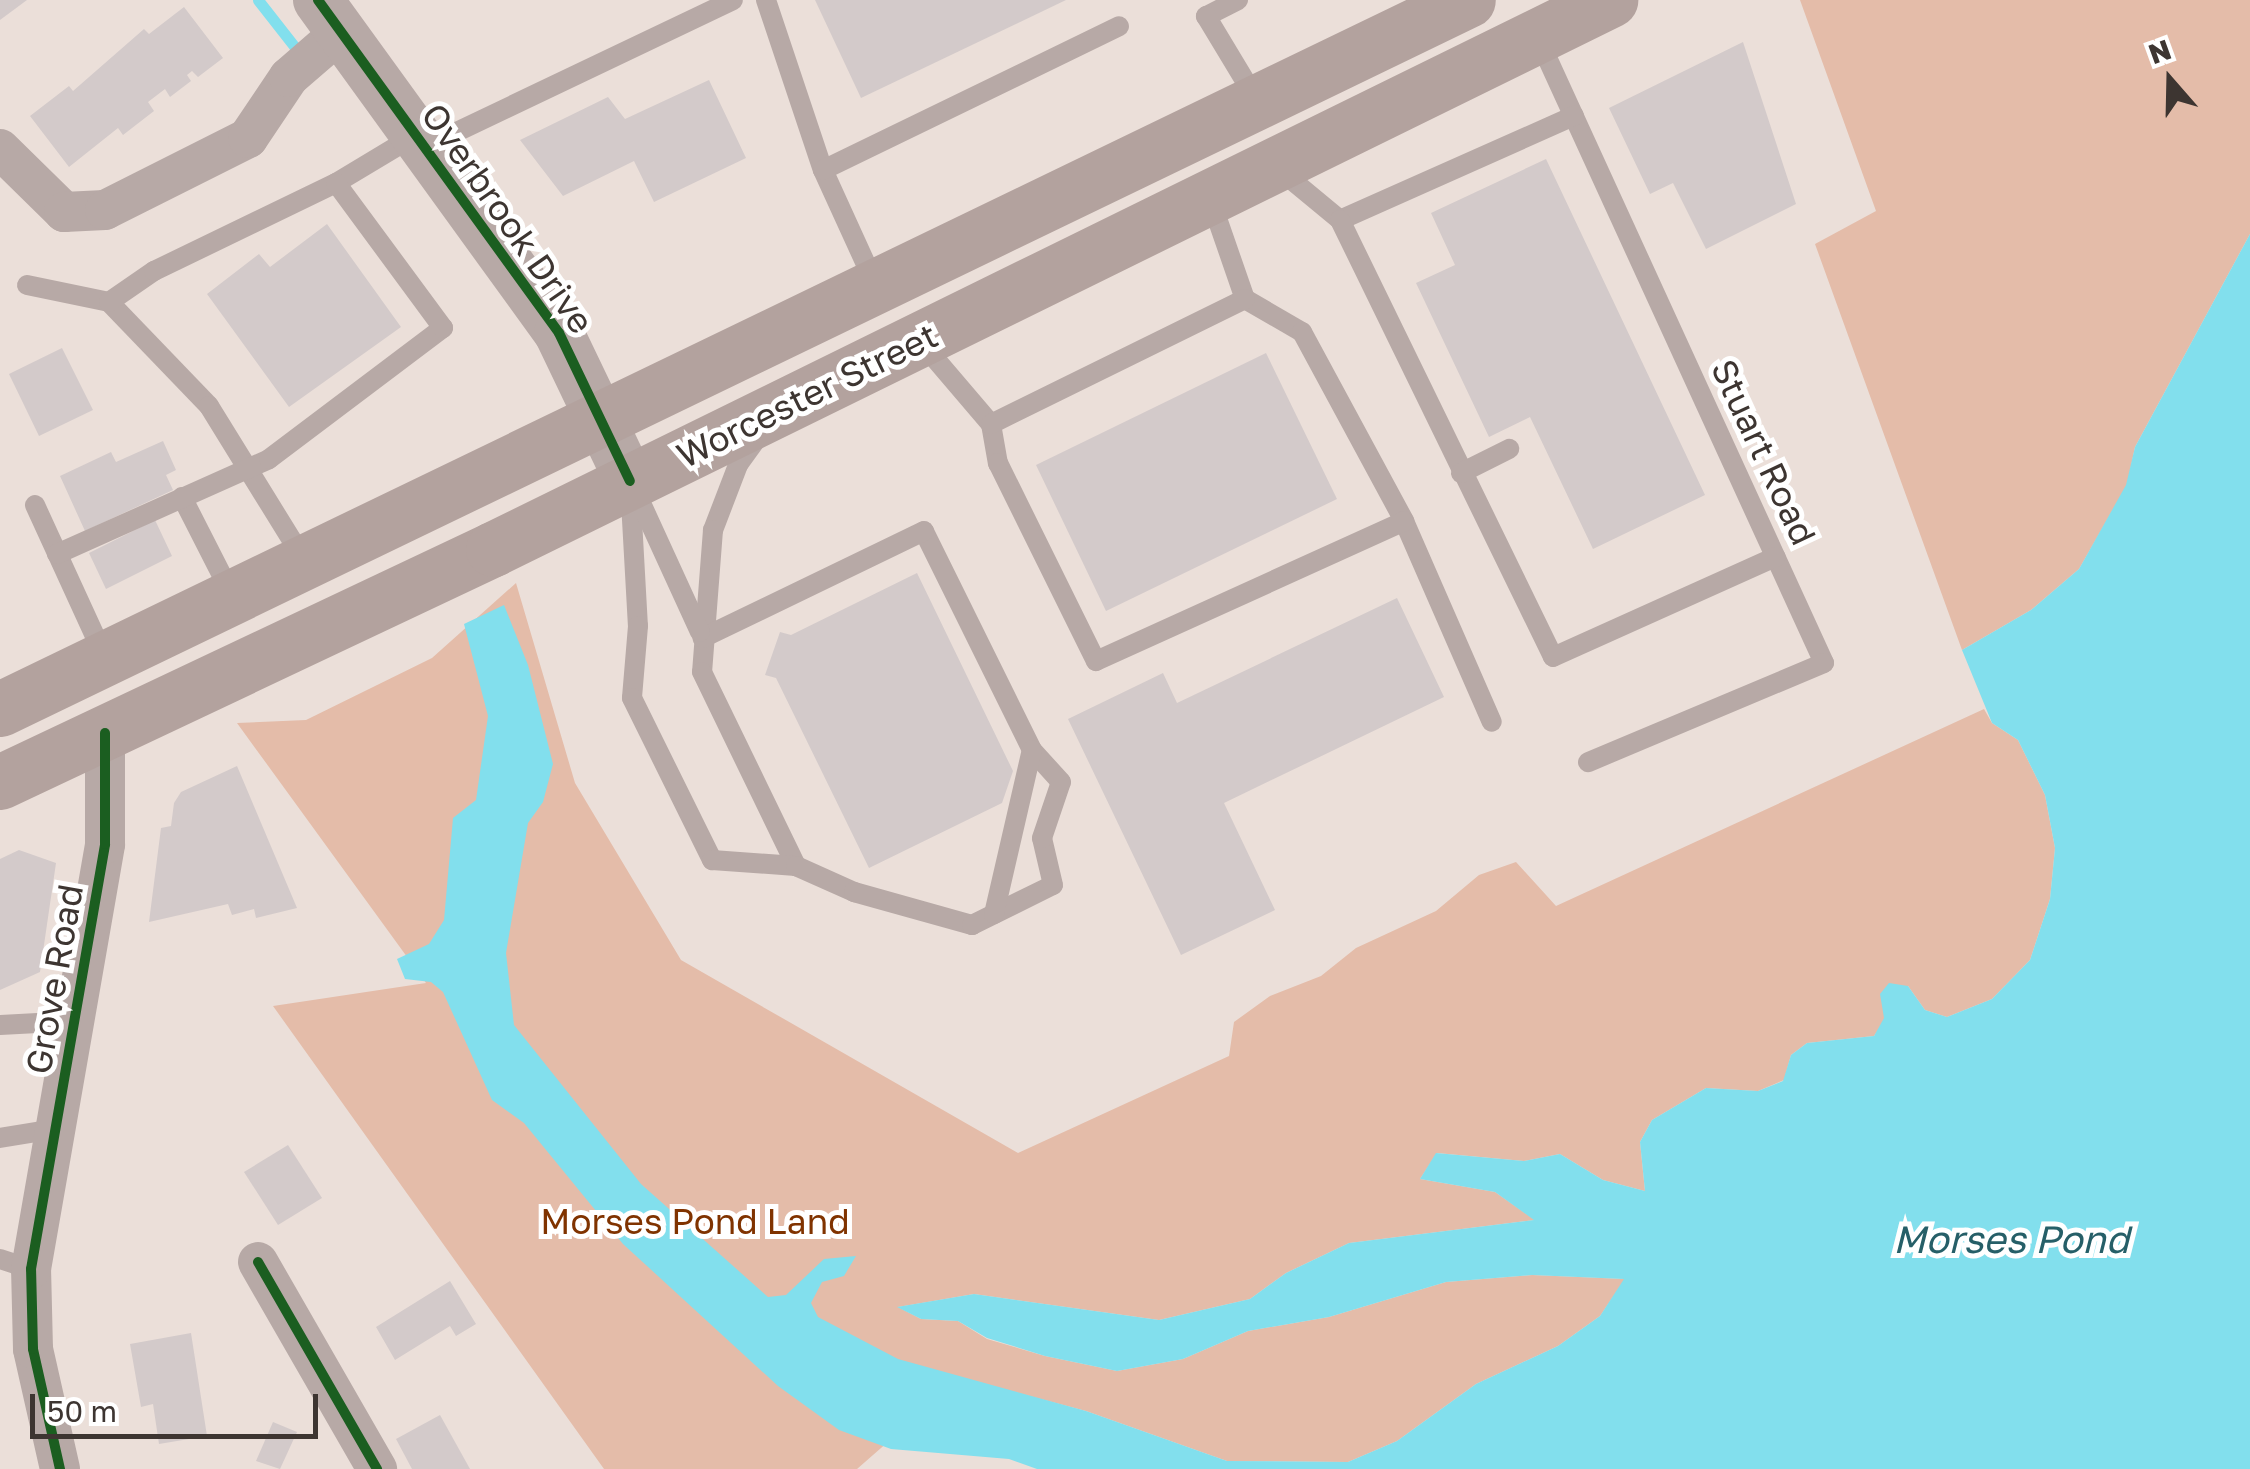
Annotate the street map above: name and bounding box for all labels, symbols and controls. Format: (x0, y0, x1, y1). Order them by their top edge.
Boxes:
north arrow (2120, 30, 2220, 130)
text: N (2144, 32, 2175, 70)
street label: Overbrook Drive (413, 95, 603, 341)
street label: Worcester Street (670, 314, 944, 476)
street label: Stuart Road (1703, 353, 1825, 551)
street label: Grove Road (17, 881, 91, 1077)
park label: Morses Pond Land (540, 1200, 850, 1242)
water label: Morses Pond (1893, 1216, 2129, 1262)
scale bar (35, 1374, 322, 1436)
text: 50 m (47, 1393, 117, 1429)

